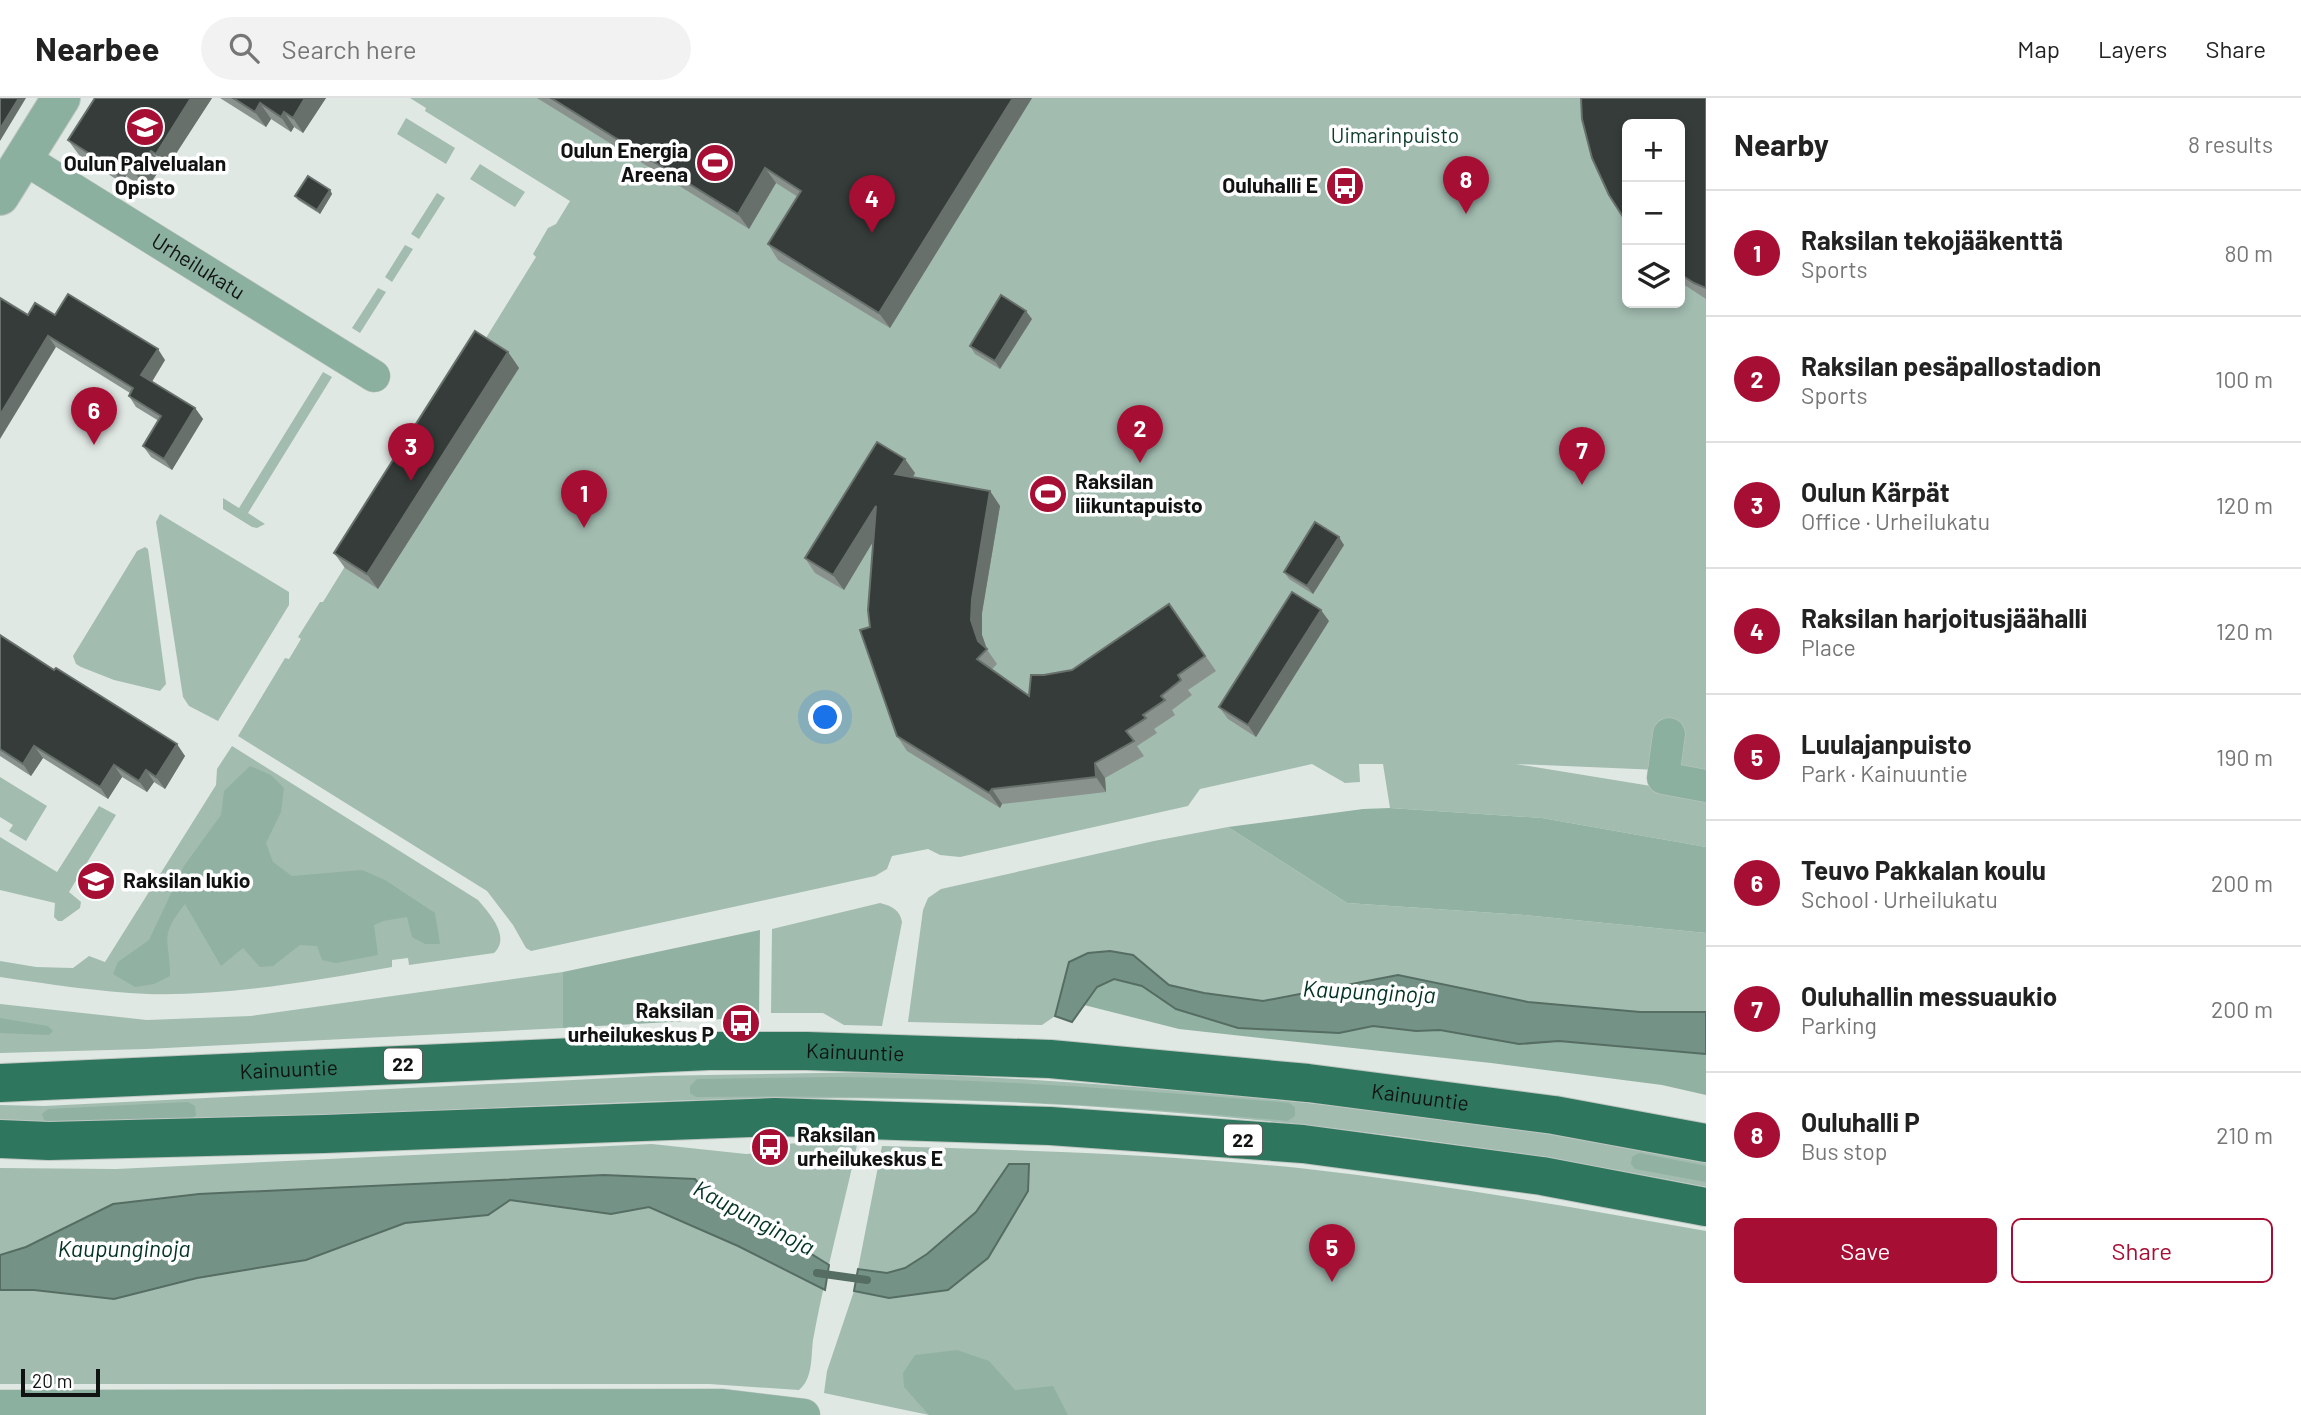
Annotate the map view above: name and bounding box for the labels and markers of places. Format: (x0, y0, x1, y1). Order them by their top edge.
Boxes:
school or university icon: Oulun Palvelualan Opisto (124, 106, 166, 148)
place label: Oulun Energia Areena (560, 137, 688, 186)
sports icon: Oulun Energia Areena (694, 142, 736, 184)
place label: Oulun Palvelualan Opisto (64, 150, 226, 199)
pin: 8 (1443, 156, 1489, 214)
bus stop icon: Ouluhalli E (1324, 165, 1366, 207)
place label: Ouluhalli E (1222, 172, 1318, 197)
pin: 4 (849, 175, 895, 233)
pin: 6 (71, 387, 117, 445)
pin: 2 (1117, 405, 1163, 463)
pin: 3 (388, 423, 434, 481)
pin: 7 (1559, 427, 1605, 485)
place label: Raksilan liikuntapuisto (1075, 468, 1203, 517)
pin: 1 (561, 470, 607, 528)
sports icon: Raksilan liikuntapuisto (1027, 473, 1069, 515)
school or university icon: Raksilan lukio (75, 860, 117, 902)
place label: Raksilan lukio (123, 867, 251, 892)
place label: Raksilan urheilukeskus P (568, 997, 714, 1046)
bus stop icon: Raksilan urheilukeskus P (720, 1002, 762, 1044)
place label: Raksilan urheilukeskus E (797, 1121, 943, 1170)
bus stop icon: Raksilan urheilukeskus E (749, 1126, 791, 1168)
pin: 5 (1309, 1224, 1355, 1282)

